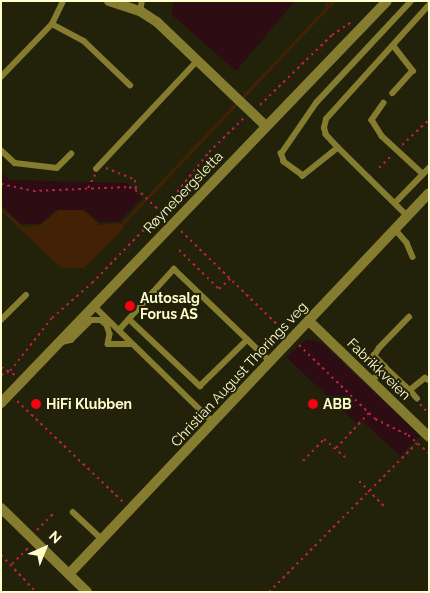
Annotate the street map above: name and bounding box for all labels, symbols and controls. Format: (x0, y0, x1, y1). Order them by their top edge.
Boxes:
street label: Røynebergsletta (140, 148, 226, 236)
place label: Autosalg Forus AS (140, 290, 200, 322)
street label: Christian August Thorings veg (167, 298, 311, 450)
marker: Autosalg Forus AS (124, 300, 136, 312)
street label: Fabrikkveien (344, 335, 414, 403)
place label: HiFi Klubben (46, 396, 132, 412)
place label: ABB (323, 396, 351, 412)
marker: HiFi Klubben (30, 398, 42, 410)
marker: ABB (307, 398, 319, 410)
north arrow (20, 523, 70, 573)
text: N (46, 528, 65, 547)

